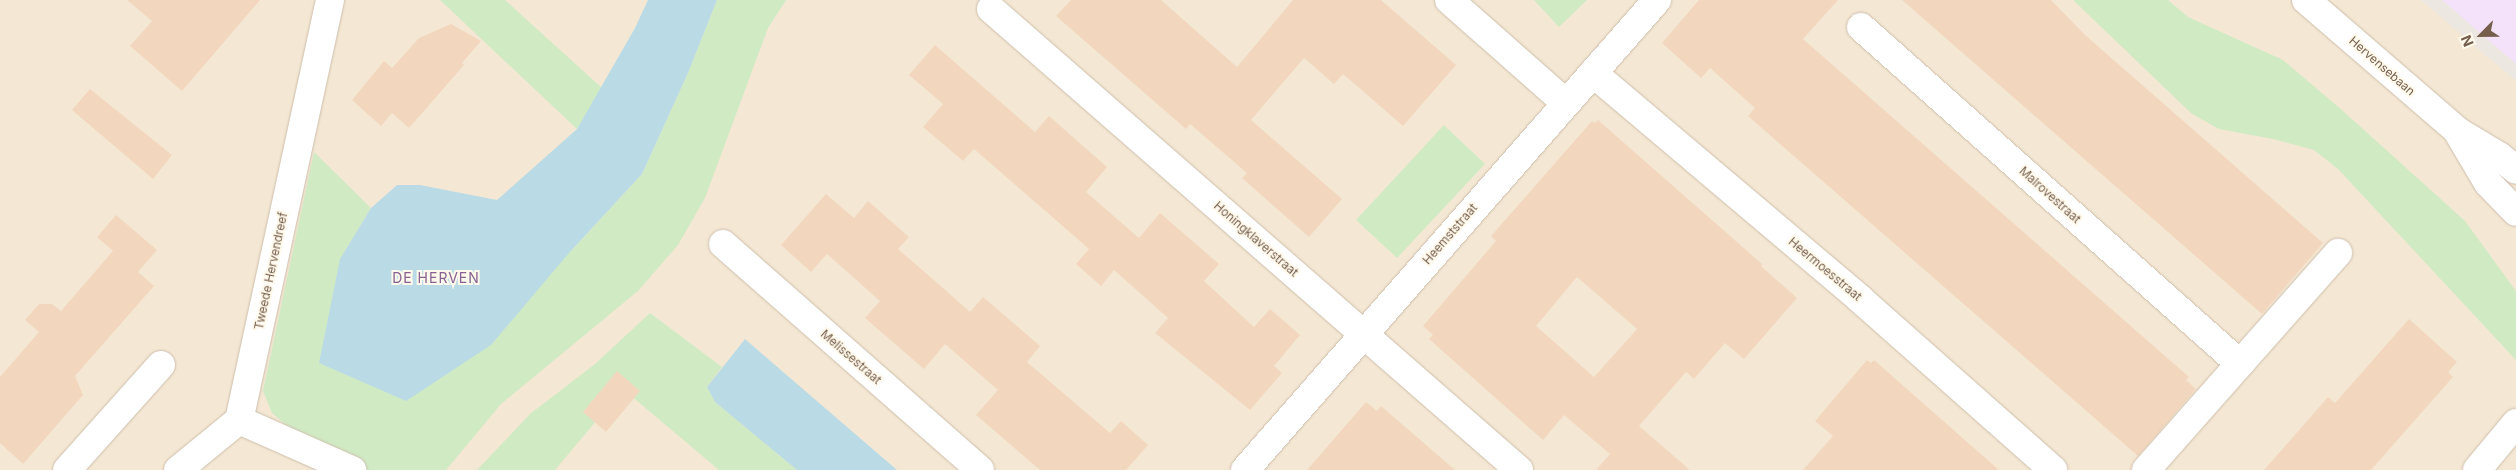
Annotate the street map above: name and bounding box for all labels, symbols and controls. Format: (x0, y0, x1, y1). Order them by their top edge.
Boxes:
north arrow (2456, 10, 2506, 60)
street label: Hervensebaan (2346, 33, 2418, 99)
text: N (2457, 33, 2477, 49)
street label: Malrovestraat (2016, 164, 2084, 226)
street label: Honingklaverstraat (1211, 199, 1301, 279)
street label: Heemststraat (1420, 201, 1480, 267)
street label: Tweede Hervendreef (252, 211, 290, 331)
street label: Heermoesstraat (1786, 234, 1864, 304)
district label: DE HERVEN (391, 270, 481, 286)
street label: Melissestraat (818, 327, 884, 387)

